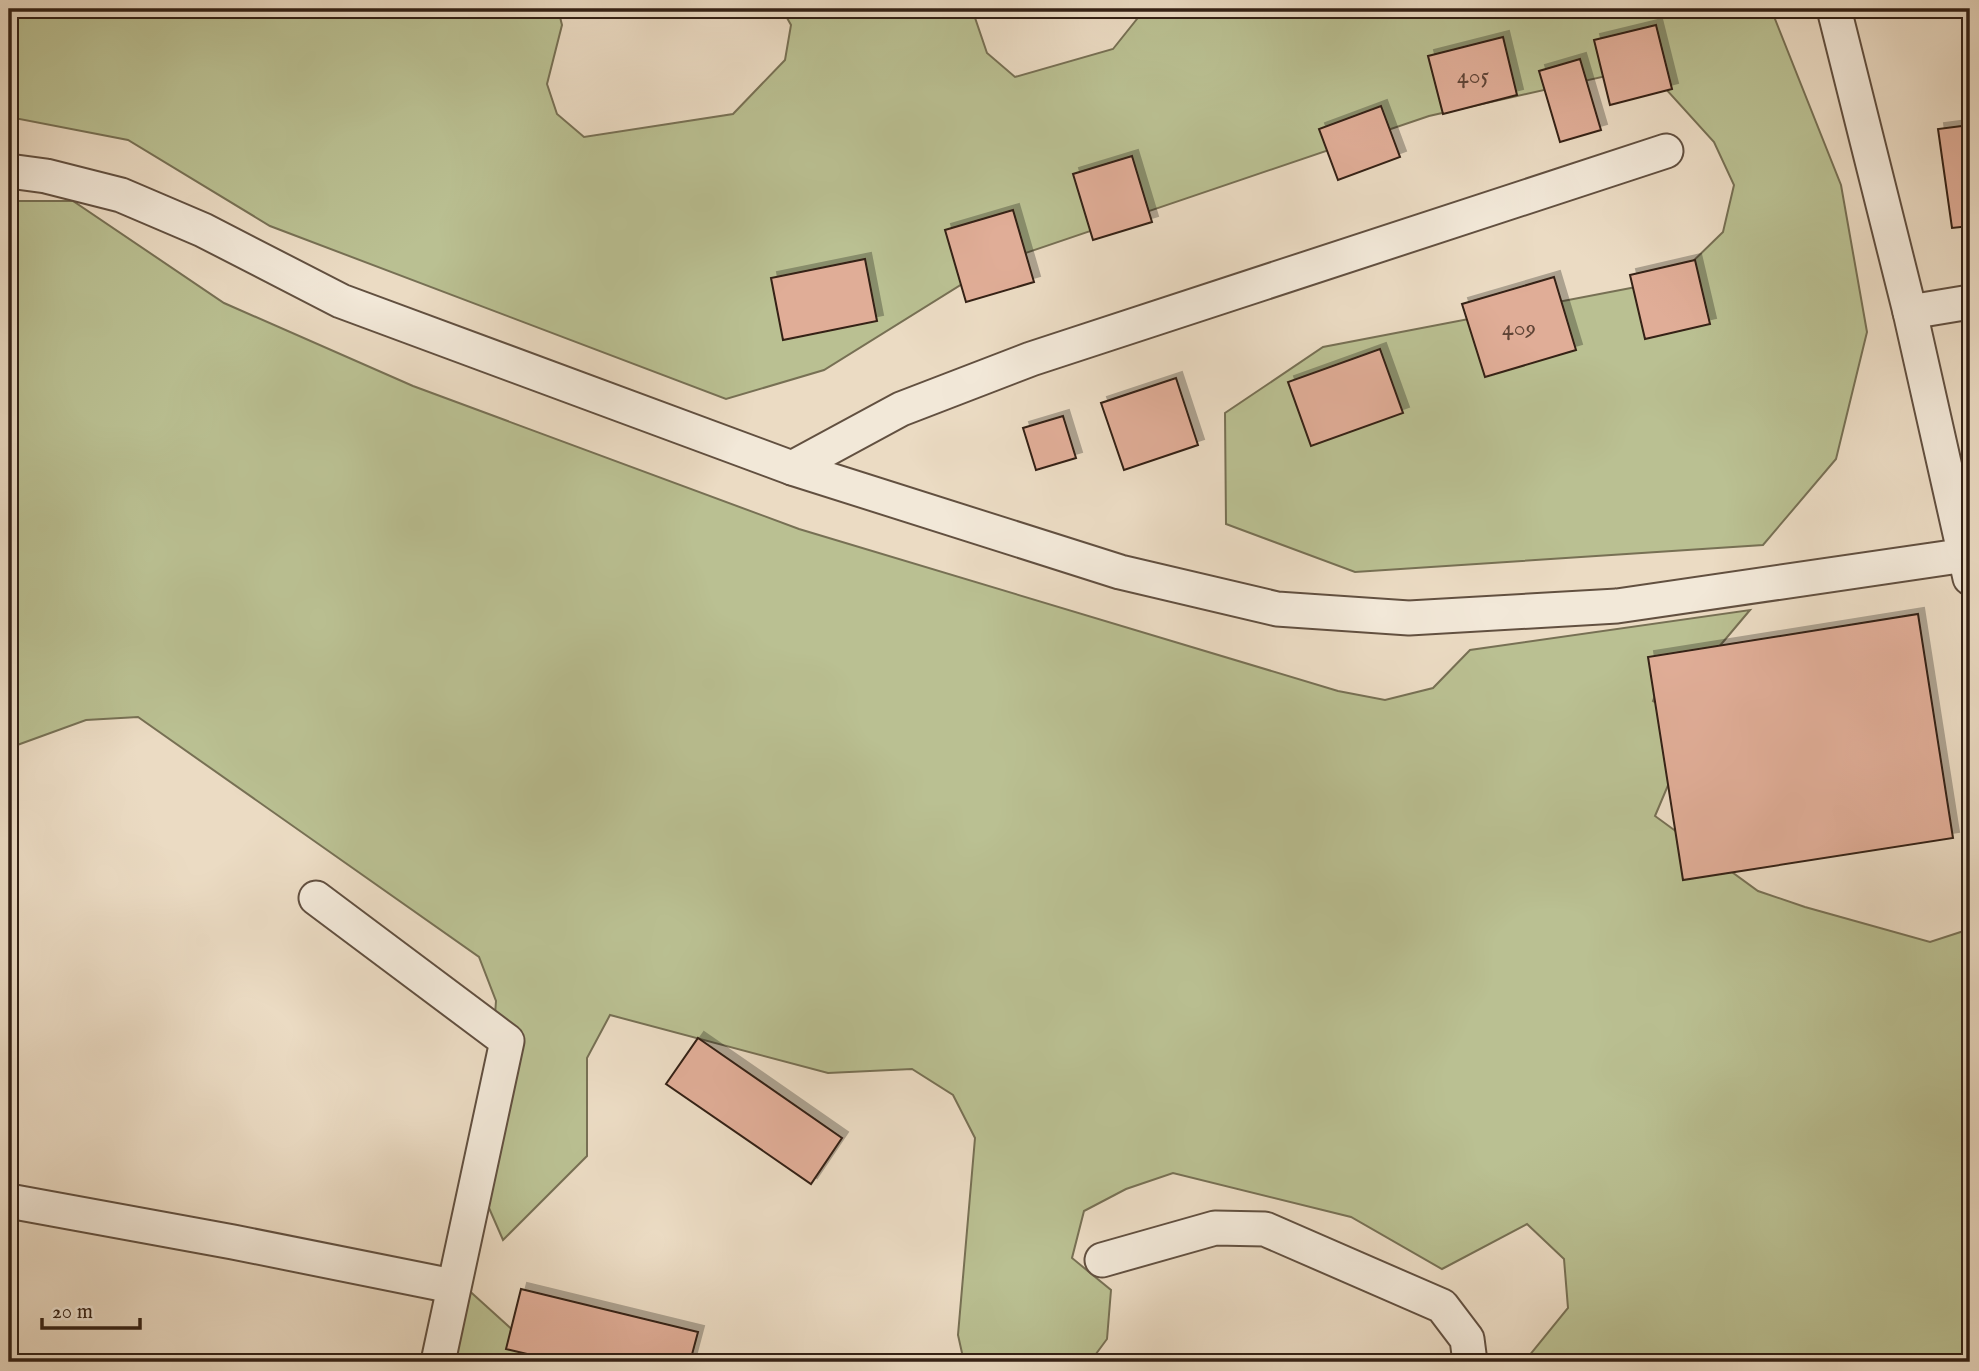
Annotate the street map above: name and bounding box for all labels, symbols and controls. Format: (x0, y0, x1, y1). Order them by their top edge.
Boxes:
house number: 405 (1457, 61, 1489, 92)
house number: 409 (1502, 313, 1536, 344)
scale bar (42, 1287, 140, 1331)
text: 20 m (52, 1299, 93, 1326)

